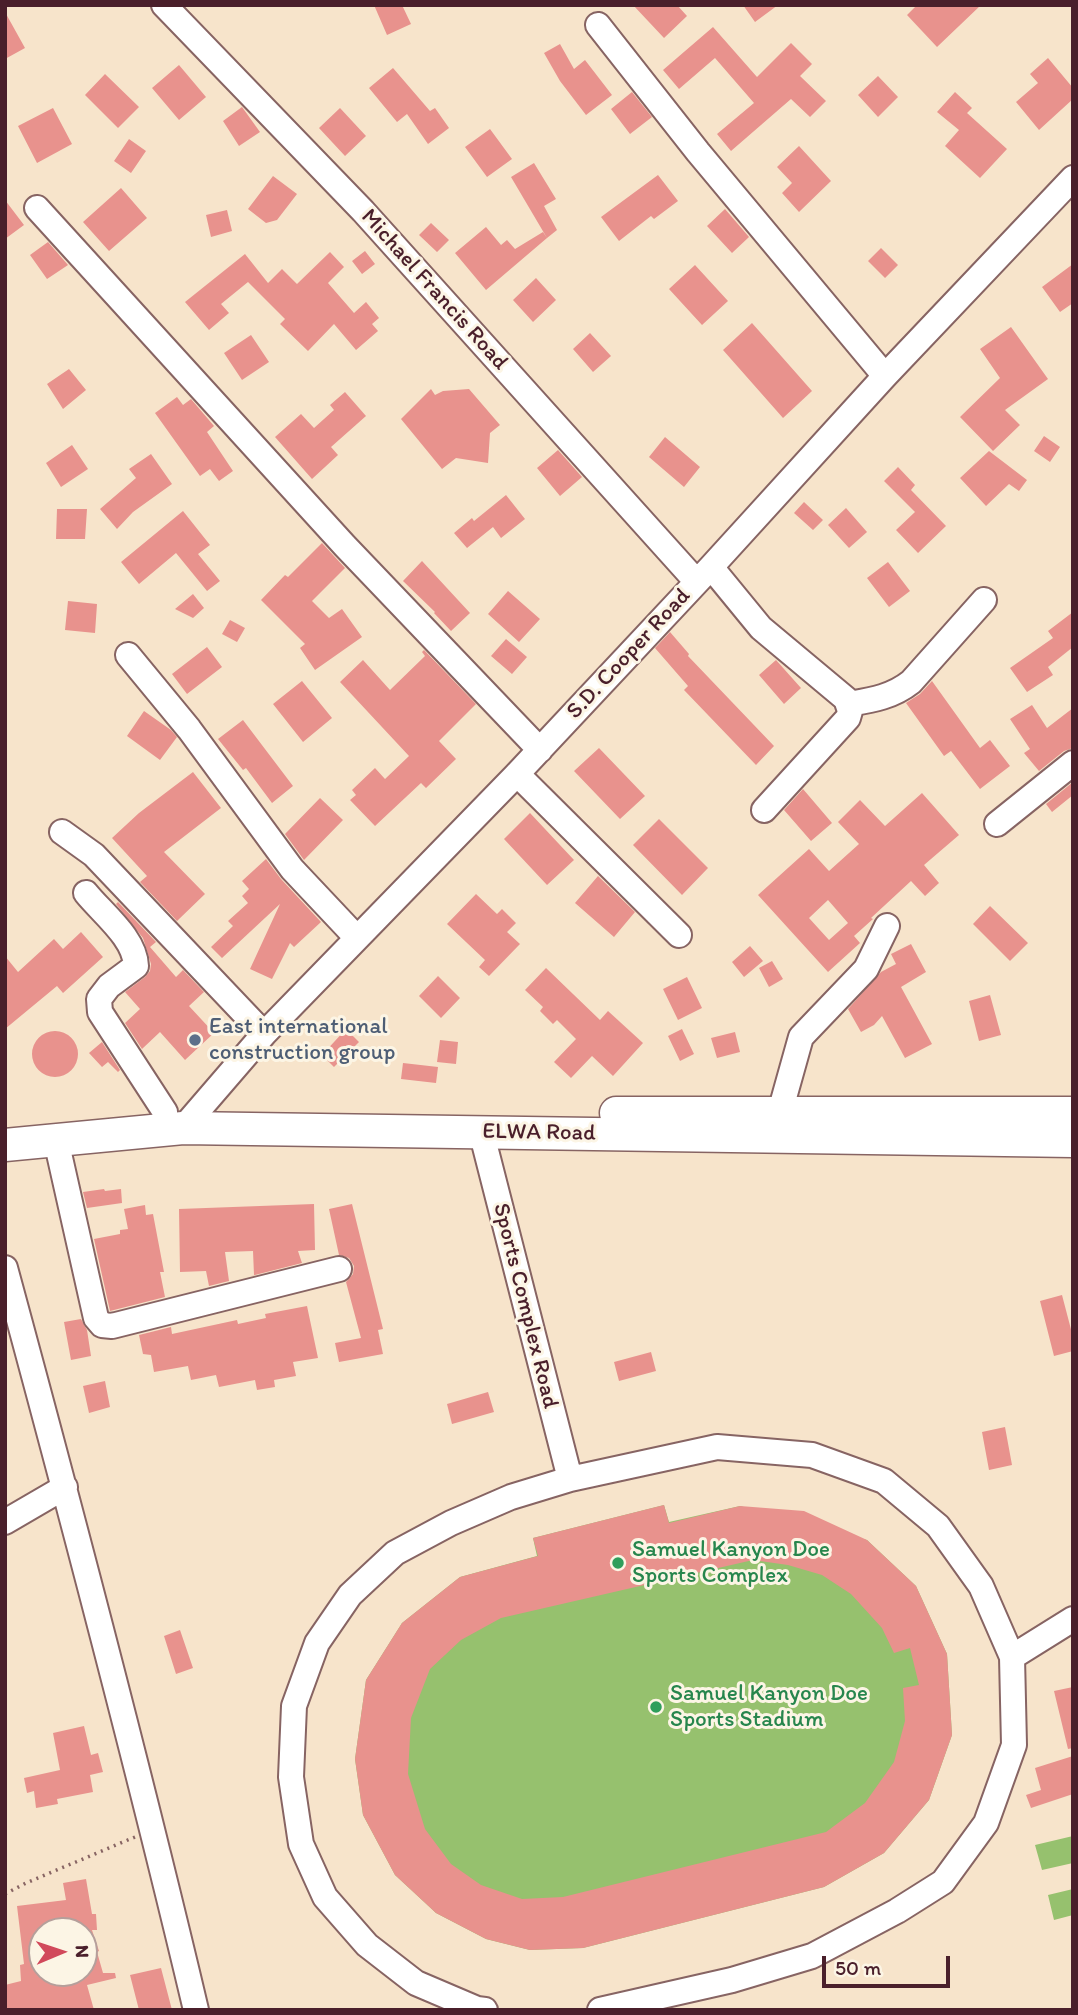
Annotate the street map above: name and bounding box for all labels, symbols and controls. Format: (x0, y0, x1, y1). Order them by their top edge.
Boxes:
street label: Michael Francis Road (354, 204, 514, 376)
street label: S.D. Cooper Road (561, 583, 697, 725)
place label: East international construction group (209, 1013, 396, 1067)
marker: East international construction group (187, 1032, 203, 1048)
street label: ELWA Road (482, 1118, 596, 1148)
street label: Sports Complex Road (486, 1201, 564, 1411)
place label: Samuel Kanyon Doe Sports Complex (632, 1536, 830, 1590)
marker: Samuel Kanyon Doe Sports Complex (610, 1555, 626, 1571)
place label: Samuel Kanyon Doe Sports Stadium (670, 1680, 868, 1734)
marker: Samuel Kanyon Doe Sports Stadium (648, 1699, 664, 1715)
north arrow (28, 1917, 98, 1987)
scale bar (826, 1941, 954, 1985)
text: N (71, 1945, 94, 1958)
text: 50 m (835, 1955, 881, 1980)

